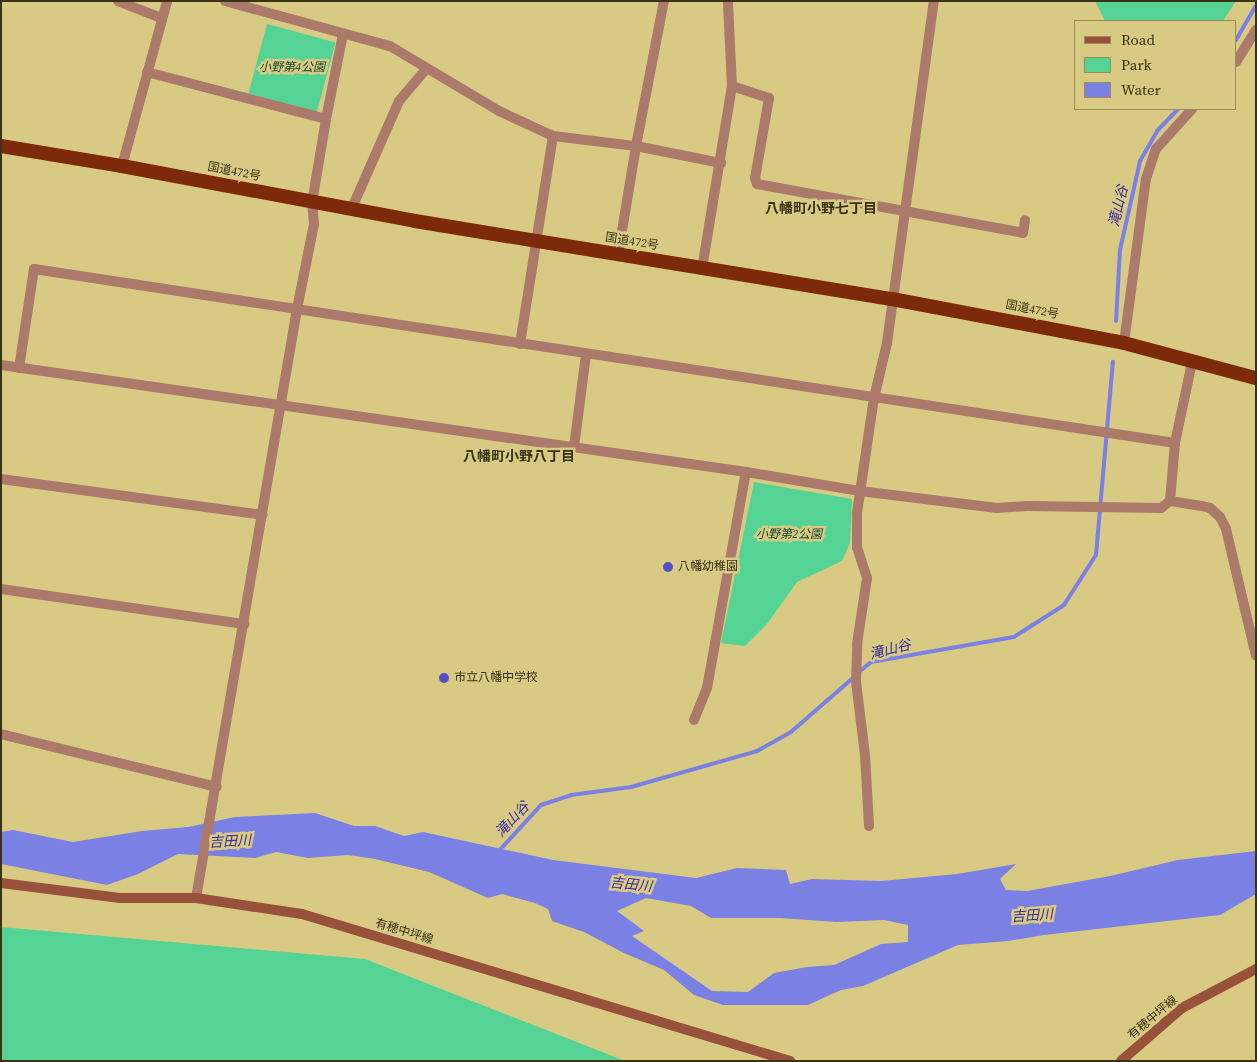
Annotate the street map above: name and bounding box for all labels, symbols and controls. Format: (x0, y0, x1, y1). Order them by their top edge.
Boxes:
legend (1074, 20, 1237, 110)
text: Road (1121, 29, 1155, 50)
text: Park (1121, 54, 1152, 75)
park label: 小野第4公園 (259, 61, 325, 75)
text: Water (1121, 79, 1161, 100)
street label: 国道472号 (206, 160, 262, 184)
water label: 滝山谷 (1105, 184, 1131, 228)
district label: 八幡町小野七丁目 (765, 200, 877, 216)
street label: 国道472号 (604, 231, 660, 253)
street label: 国道472号 (1004, 298, 1060, 322)
district label: 八幡町小野八丁目 (463, 448, 575, 464)
park label: 小野第2公園 (756, 528, 822, 542)
place label: 八幡幼稚園 (678, 560, 738, 574)
marker: 八幡幼稚園 (662, 561, 674, 573)
water label: 滝山谷 (868, 636, 912, 662)
place label: 市立八幡中学校 (454, 671, 538, 685)
marker: 市立八幡中学校 (438, 672, 450, 684)
water label: 滝山谷 (492, 798, 532, 840)
water label: 吉田川 (209, 832, 251, 850)
water label: 吉田川 (609, 873, 653, 895)
water label: 吉田川 (1010, 905, 1054, 925)
street label: 有穂中坪線 (373, 916, 435, 948)
street label: 有穂中坪線 (1125, 993, 1181, 1043)

